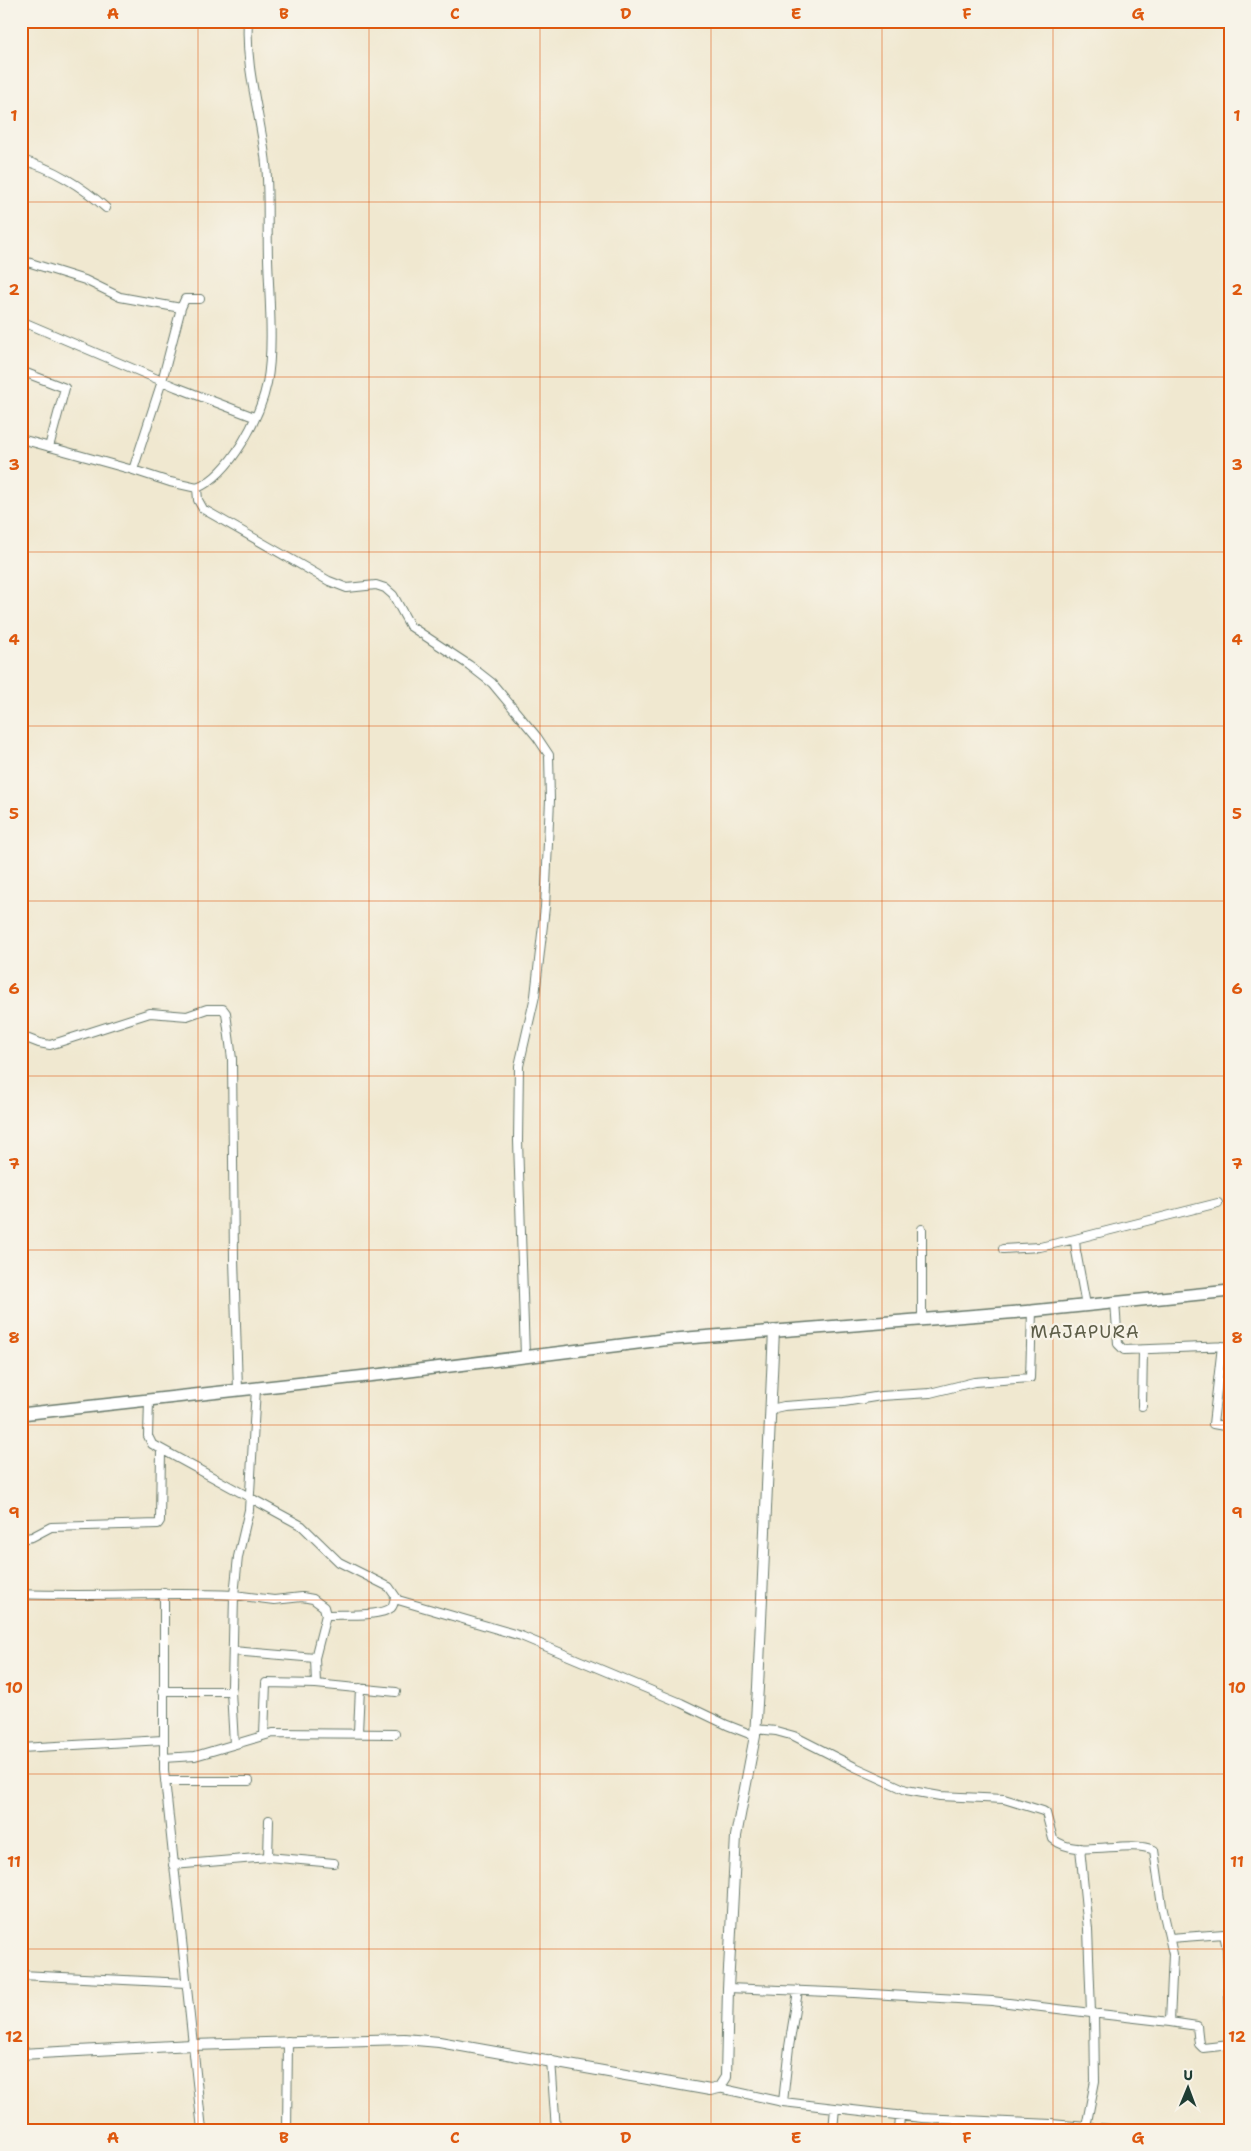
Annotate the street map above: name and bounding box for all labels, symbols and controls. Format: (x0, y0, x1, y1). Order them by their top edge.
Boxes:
text: A (107, 3, 119, 24)
text: B (279, 3, 289, 24)
text: C (450, 3, 460, 24)
text: D (620, 3, 632, 24)
text: E (791, 3, 801, 24)
text: F (962, 3, 972, 24)
text: G (1132, 3, 1145, 24)
text: 1 (10, 105, 18, 126)
text: 1 (1233, 105, 1241, 126)
text: 2 (8, 279, 20, 300)
text: 2 (1231, 279, 1243, 300)
text: 3 (8, 454, 20, 475)
text: 3 (1231, 454, 1243, 475)
text: 4 (8, 629, 20, 650)
text: 4 (1231, 629, 1243, 650)
text: 5 (9, 803, 19, 824)
text: 5 (1232, 803, 1242, 824)
text: 6 (8, 978, 20, 999)
text: 6 (1231, 978, 1243, 999)
text: 7 (8, 1153, 20, 1174)
text: 7 (1231, 1153, 1243, 1174)
district label: MAJAPURA (1030, 1320, 1140, 1344)
text: 8 (8, 1327, 20, 1348)
text: 8 (1231, 1327, 1243, 1348)
text: 9 (8, 1502, 20, 1523)
text: 9 (1231, 1502, 1243, 1523)
text: 10 (5, 1677, 23, 1698)
text: 10 (1228, 1677, 1246, 1698)
text: 11 (7, 1851, 21, 1872)
text: 11 (1230, 1851, 1244, 1872)
text: 12 (5, 2026, 23, 2047)
text: 12 (1228, 2026, 1246, 2047)
north arrow (1164, 2064, 1214, 2114)
text: U (1183, 2066, 1193, 2084)
text: A (107, 2127, 119, 2148)
text: B (279, 2127, 289, 2148)
text: C (450, 2127, 460, 2148)
text: D (620, 2127, 632, 2148)
text: E (791, 2127, 801, 2148)
text: F (962, 2127, 972, 2148)
text: G (1132, 2127, 1145, 2148)

